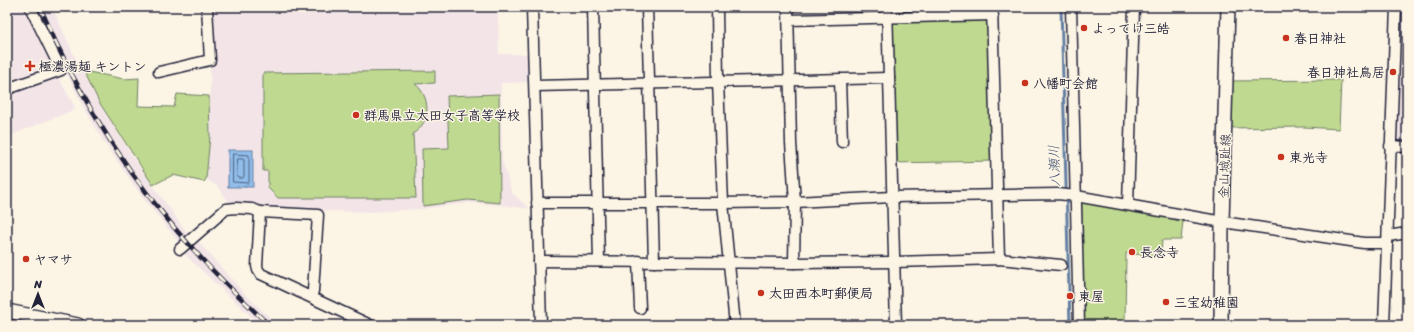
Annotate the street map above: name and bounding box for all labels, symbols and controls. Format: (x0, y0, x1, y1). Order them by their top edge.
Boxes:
place label: よってけ三皓 (1092, 17, 1170, 40)
marker: よってけ三皓 (1079, 23, 1089, 33)
place label: 春日神社 (1294, 27, 1346, 50)
marker: 春日神社 (1281, 33, 1291, 43)
place label: 極濃湯麺 キントン (39, 55, 146, 78)
marker: 極濃湯麺 キントン (24, 60, 36, 72)
place label: 春日神社鳥居 (1307, 61, 1385, 84)
marker: 春日神社鳥居 (1388, 67, 1398, 77)
place label: 八幡町会館 (1033, 72, 1098, 95)
marker: 八幡町会館 (1020, 78, 1030, 88)
place label: 群馬県立太田女子高等学校 (364, 104, 520, 127)
marker: 群馬県立太田女子高等学校 (351, 110, 361, 120)
street label: 金山城趾線 (1212, 132, 1237, 199)
water label: 八瀬川 (1041, 145, 1068, 187)
place label: 東光寺 (1289, 146, 1328, 169)
marker: 東光寺 (1276, 152, 1286, 162)
place label: 長念寺 (1140, 241, 1179, 264)
marker: 長念寺 (1127, 247, 1137, 257)
place label: ヤマサ (34, 248, 73, 271)
marker: ヤマサ (21, 254, 31, 264)
north arrow (18, 274, 58, 314)
text: N (33, 275, 42, 294)
place label: 太田西本町郵便局 (769, 282, 873, 305)
place label: 東屋 (1078, 285, 1104, 308)
marker: 太田西本町郵便局 (756, 288, 766, 298)
marker: 東屋 (1065, 291, 1075, 301)
place label: 三宝幼稚園 (1174, 291, 1239, 314)
marker: 三宝幼稚園 (1161, 297, 1171, 307)

